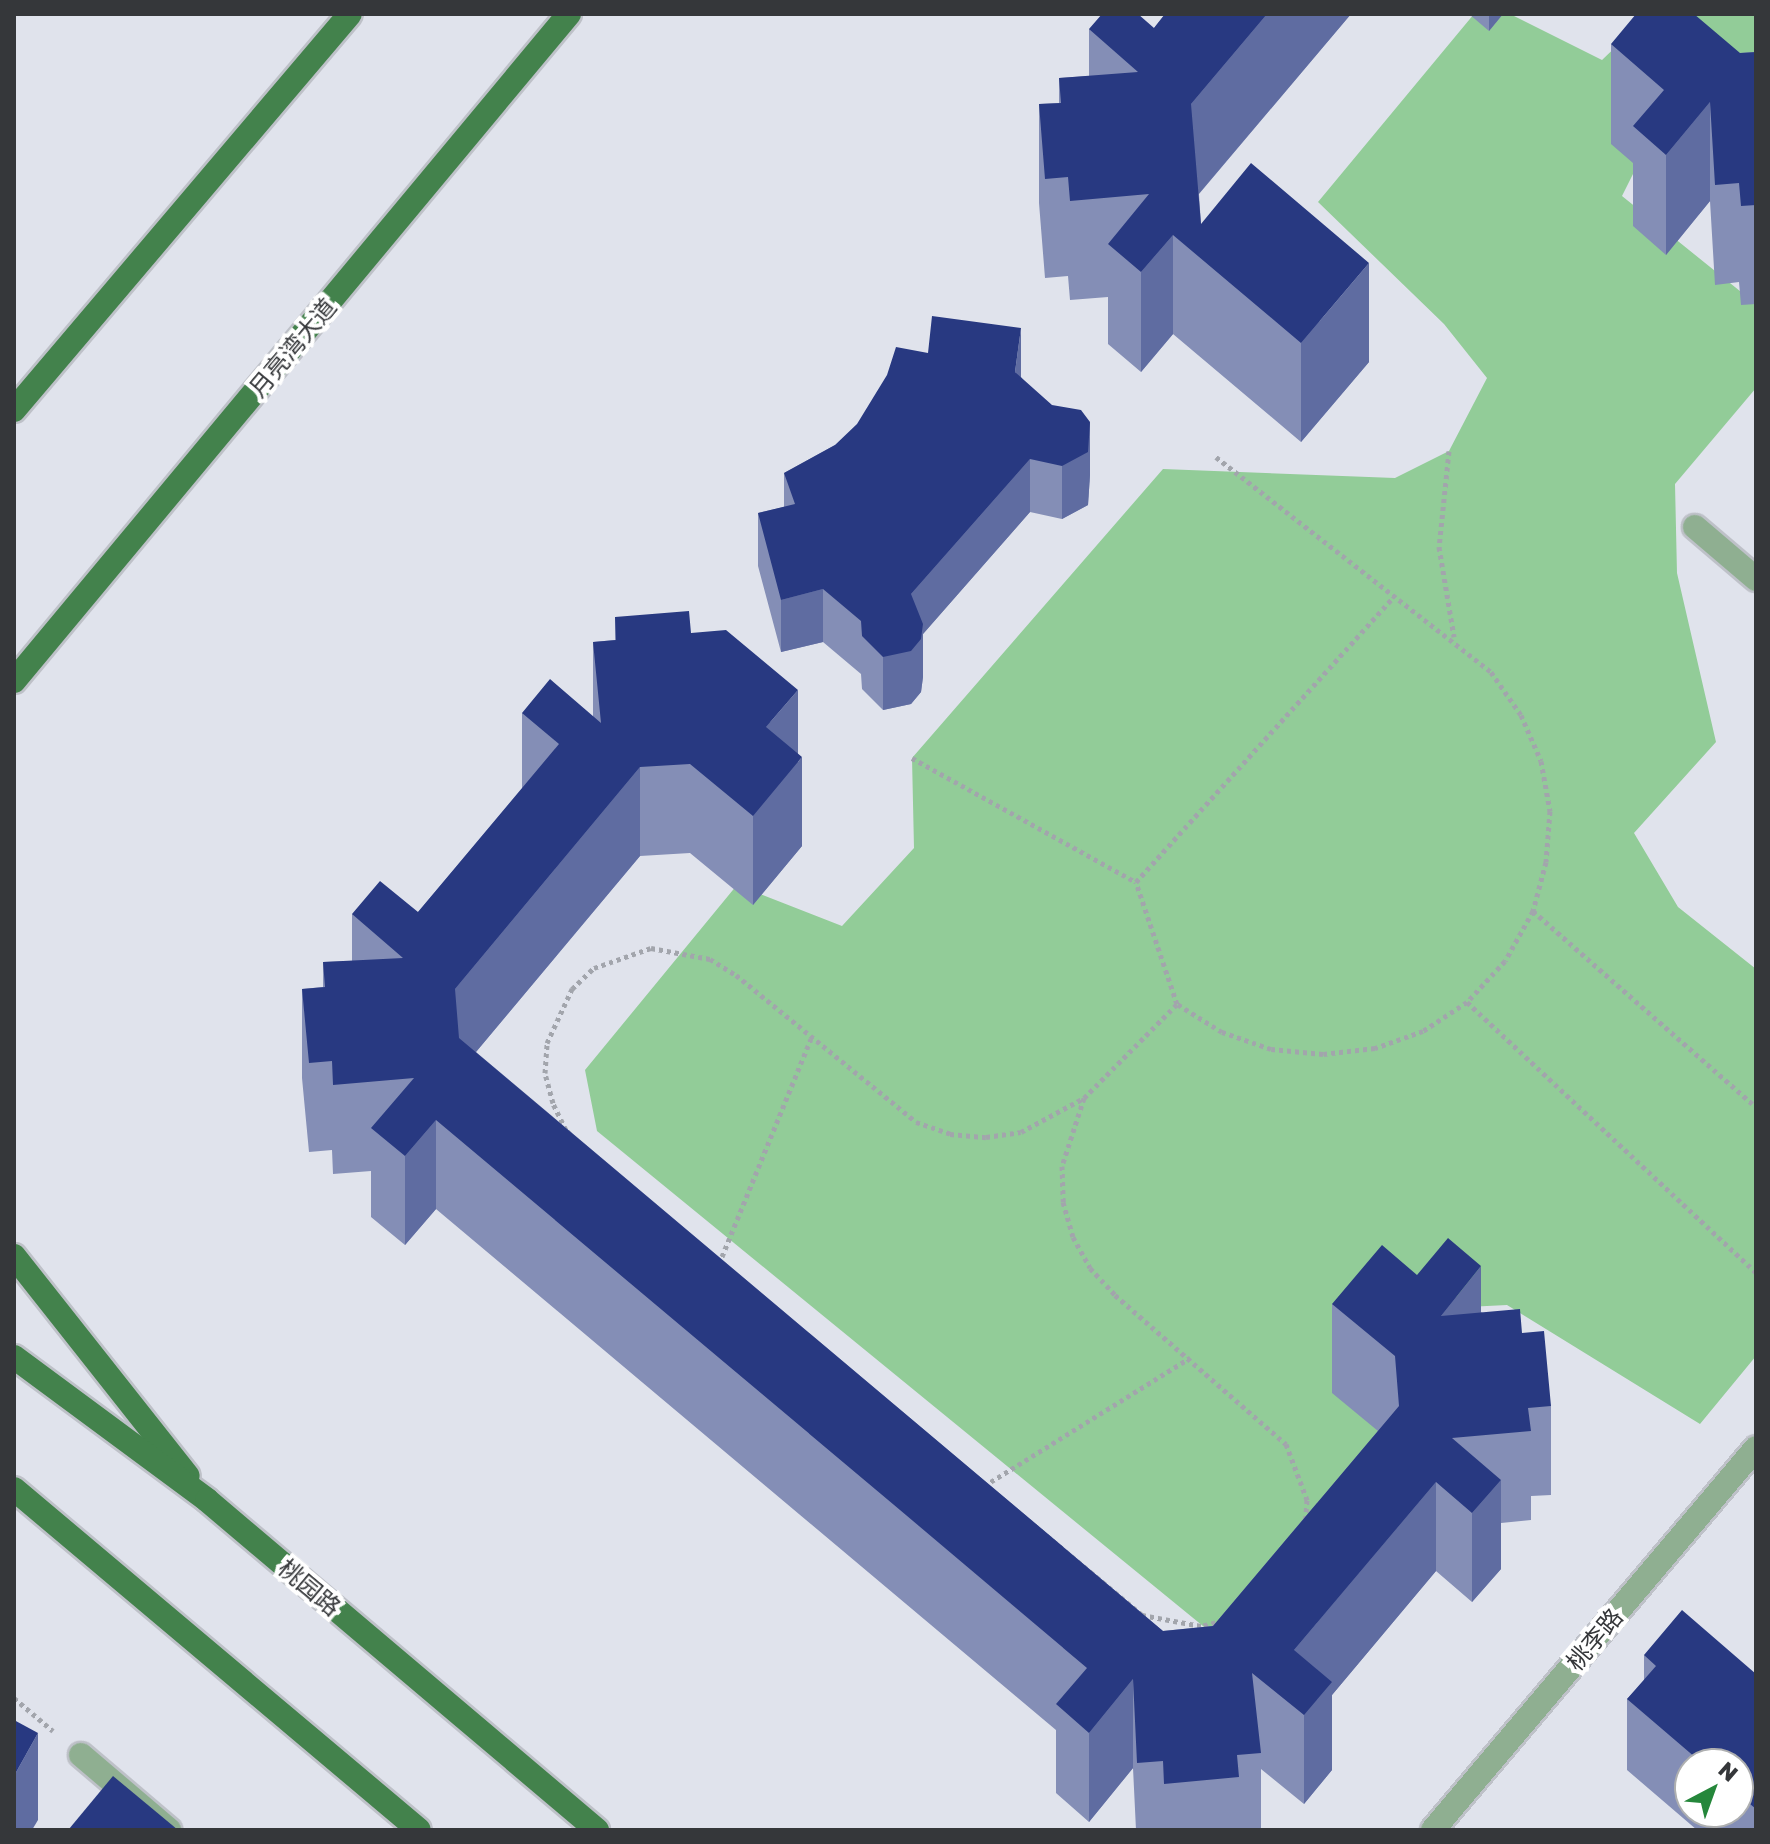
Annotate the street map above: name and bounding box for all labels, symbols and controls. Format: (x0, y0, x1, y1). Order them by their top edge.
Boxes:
street label: 月亮湾大道 (242, 292, 342, 402)
street label: 桃园路 (273, 1553, 347, 1621)
street label: 桃李路 (1560, 1602, 1628, 1676)
north arrow (1674, 1748, 1754, 1828)
text: N (1714, 1755, 1744, 1787)

